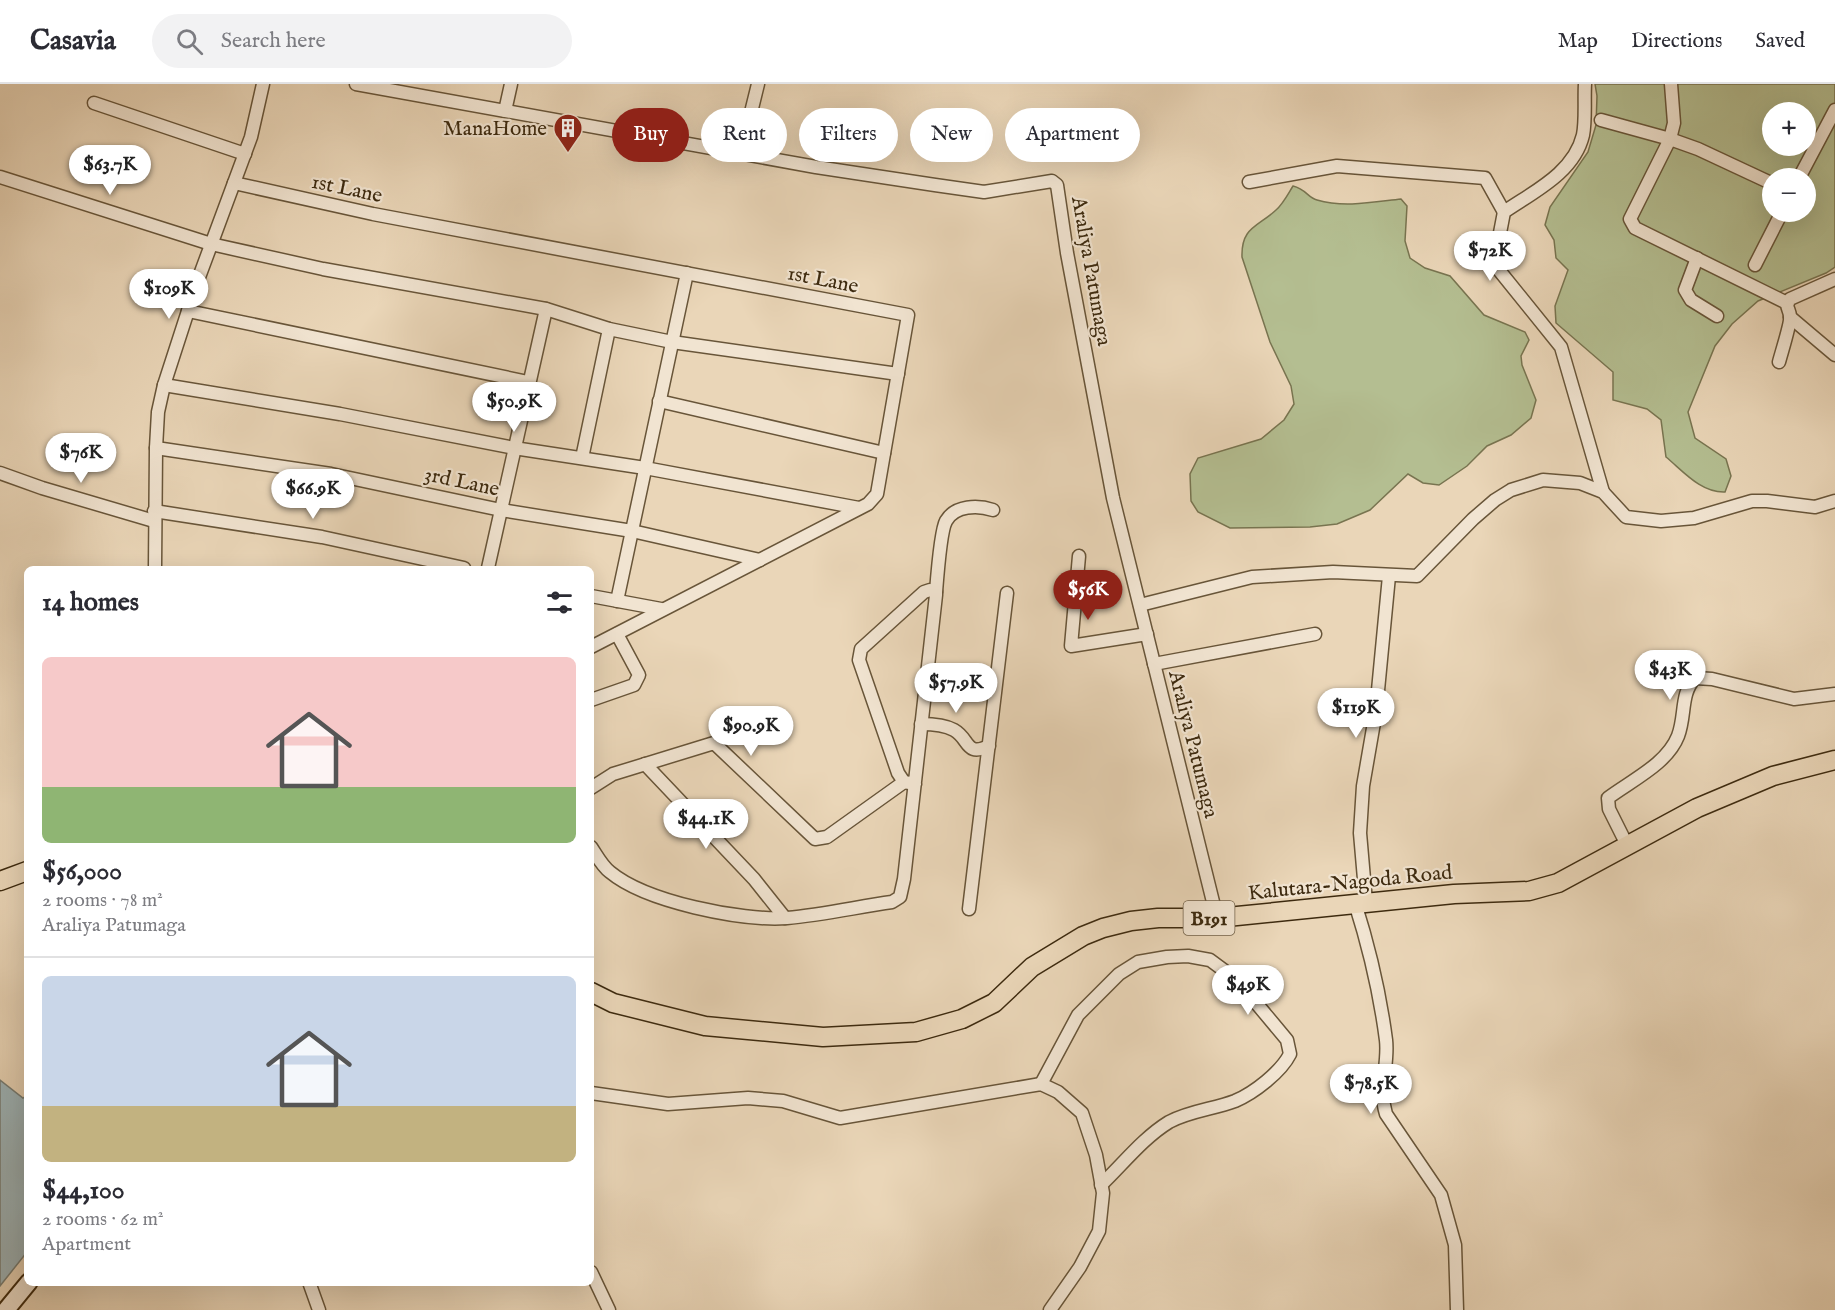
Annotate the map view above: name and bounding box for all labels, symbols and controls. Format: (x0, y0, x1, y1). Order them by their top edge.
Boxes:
search box (152, 14, 572, 68)
text: Casavia (30, 24, 116, 59)
icon: search (173, 25, 206, 58)
text: Search here (221, 27, 326, 55)
text: Map (1558, 28, 1598, 55)
text: Directions (1631, 28, 1722, 55)
text: Saved (1755, 28, 1805, 55)
map controls (1762, 102, 1816, 222)
button: + (1762, 102, 1816, 156)
chip: Buy (612, 108, 689, 162)
chip: Rent (701, 108, 787, 162)
chip: Filters (799, 108, 898, 162)
chip: New (910, 108, 993, 162)
chip: Apartment (1005, 108, 1140, 162)
building icon: ManaHome (552, 112, 584, 154)
place label: ManaHome (443, 116, 547, 143)
pin: $63.7K (61, 145, 159, 196)
text: $63.7K (83, 152, 137, 177)
button: − (1762, 168, 1816, 222)
street label: 1st Lane (309, 169, 385, 210)
street label: Araliya Patumaga (1064, 194, 1117, 349)
pin: $72K (1454, 231, 1526, 282)
text: $72K (1468, 238, 1512, 263)
street label: 1st Lane (785, 260, 861, 301)
pin: $109K (127, 269, 211, 320)
text: $109K (143, 276, 195, 301)
pin: $50.9K (465, 382, 563, 433)
text: $50.9K (486, 389, 542, 414)
pin: $76K (45, 433, 117, 484)
text: $76K (59, 440, 103, 465)
street label: 3rd Lane (422, 461, 502, 504)
pin: $66.9K (264, 469, 362, 520)
text: $66.9K (285, 476, 341, 501)
pin: $56K (1052, 570, 1124, 621)
text: $56K (1067, 577, 1109, 602)
text: 14 homes (42, 586, 139, 619)
icon: filters (543, 586, 576, 619)
pin: $43K (1634, 650, 1706, 701)
text: $43K (1649, 657, 1691, 682)
pin: $57.9K (907, 663, 1005, 714)
street label: Araliya Patumaga (1161, 667, 1224, 822)
text: $57.9K (928, 670, 984, 695)
pin: $119K (1314, 688, 1398, 739)
text: $119K (1331, 695, 1381, 720)
icon: home (255, 696, 363, 804)
pin: $90.9K (702, 706, 800, 757)
text: $90.9K (722, 713, 780, 738)
pin: $44.1K (657, 799, 755, 850)
text: $44.1K (677, 806, 735, 831)
text: $56,000 (42, 855, 122, 888)
street label: Kalutara-Nagoda Road (1247, 859, 1454, 908)
text: 2 rooms · 78 m² (42, 888, 163, 913)
road number: B191 (1184, 901, 1234, 935)
text: Araliya Patumaga (42, 913, 186, 938)
pin: $49K (1212, 965, 1284, 1016)
text: $49K (1226, 972, 1270, 997)
icon: home (255, 1015, 363, 1123)
pin: $78.5K (1322, 1064, 1420, 1115)
text: $78.5K (1344, 1071, 1398, 1096)
text: $44,100 (42, 1174, 125, 1207)
text: 2 rooms · 62 m² (42, 1207, 164, 1232)
text: Apartment (42, 1232, 131, 1257)

